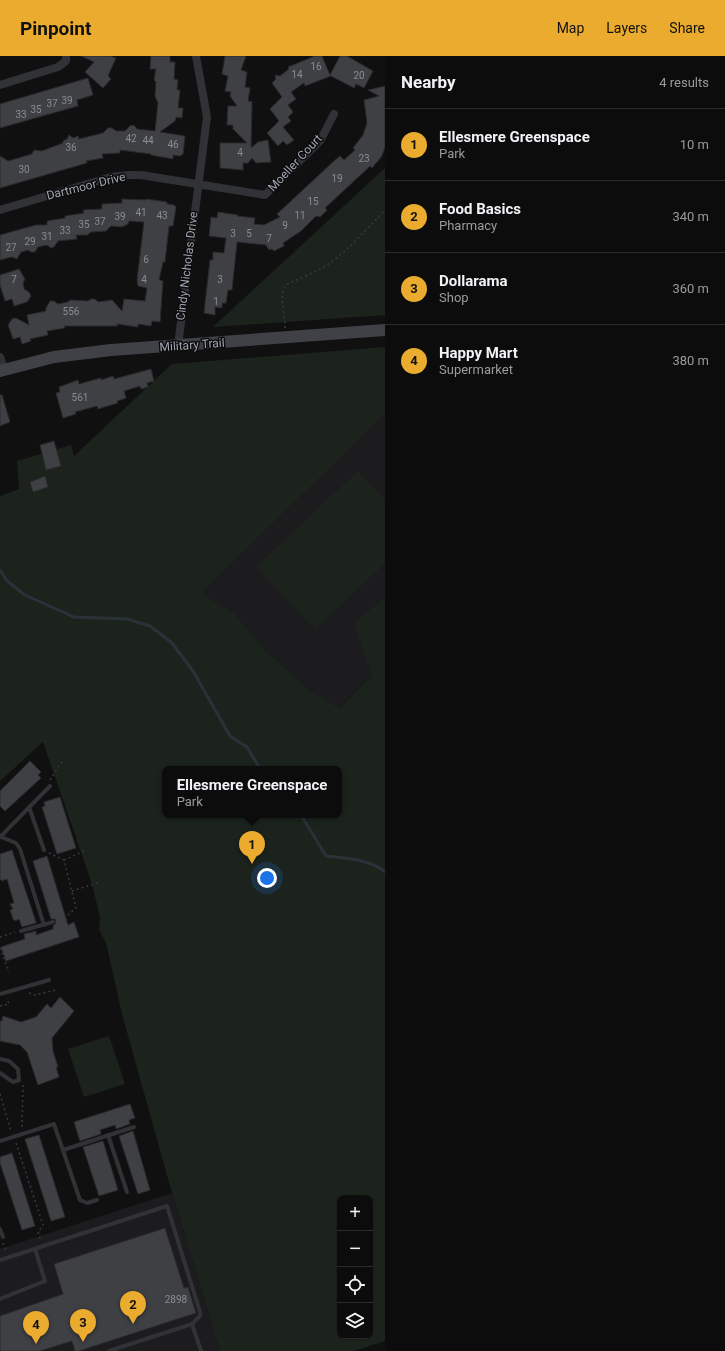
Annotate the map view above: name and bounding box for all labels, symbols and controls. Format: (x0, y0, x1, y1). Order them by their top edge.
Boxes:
text: Pinpoint (20, 17, 91, 40)
text: Map (557, 20, 584, 36)
text: Layers (606, 20, 647, 36)
text: Share (669, 20, 705, 36)
house number: 16 (310, 61, 322, 72)
house number: 14 (291, 69, 303, 80)
house number: 20 (353, 70, 365, 81)
text: Nearby (401, 72, 456, 92)
text: 4 results (659, 75, 709, 90)
house number: 39 (61, 95, 73, 106)
house number: 37 (46, 98, 58, 109)
house number: 35 (30, 104, 42, 115)
house number: 33 (15, 109, 27, 120)
text: Ellesmere Greenspace (439, 128, 590, 146)
street label: Moeller Court (265, 132, 325, 194)
house number: 42 (125, 133, 137, 144)
house number: 44 (142, 135, 154, 146)
text: 1 (410, 137, 418, 152)
text: 10 m (680, 137, 709, 152)
house number: 46 (167, 139, 179, 150)
house number: 36 (65, 142, 77, 153)
text: Park (439, 146, 465, 161)
house number: 4 (237, 147, 243, 158)
house number: 23 (358, 153, 370, 164)
house number: 30 (18, 164, 30, 175)
street label: Dartmoor Drive (45, 169, 127, 203)
house number: 19 (331, 173, 343, 184)
house number: 15 (307, 196, 319, 207)
text: Food Basics (439, 200, 521, 218)
house number: 41 (135, 207, 147, 218)
text: 2 (410, 209, 418, 224)
text: 340 m (672, 209, 709, 224)
house number: 43 (156, 210, 168, 221)
house number: 11 (294, 210, 306, 221)
house number: 39 (114, 211, 126, 222)
street label: Cindy Nicholas Drive (173, 211, 201, 321)
house number: 37 (94, 216, 106, 227)
text: Pharmacy (439, 218, 497, 233)
house number: 35 (78, 219, 90, 230)
house number: 9 (282, 220, 288, 231)
house number: 33 (59, 225, 71, 236)
house number: 3 (230, 228, 236, 239)
house number: 5 (246, 228, 252, 239)
house number: 31 (41, 231, 53, 242)
house number: 7 (266, 233, 272, 244)
house number: 29 (24, 236, 36, 247)
house number: 27 (5, 242, 17, 253)
house number: 6 (143, 254, 149, 265)
text: Dollarama (439, 272, 507, 290)
house number: 7 (11, 274, 17, 285)
house number: 4 (141, 274, 147, 285)
house number: 3 (217, 274, 223, 285)
text: 3 (410, 281, 418, 296)
text: 360 m (672, 281, 709, 296)
text: Shop (439, 290, 469, 305)
house number: 1 (213, 296, 219, 307)
house number: 556 (63, 306, 80, 317)
street label: Military Trail (159, 336, 225, 354)
text: Happy Mart (439, 344, 518, 362)
text: 4 (410, 353, 418, 368)
text: 380 m (672, 353, 709, 368)
text: Supermarket (439, 362, 513, 377)
house number: 561 (72, 392, 88, 403)
popup (162, 766, 342, 818)
text: Ellesmere Greenspace (177, 776, 327, 794)
text: Park (177, 794, 203, 809)
pin: 1 (239, 831, 265, 864)
your location (257, 868, 277, 888)
map controls (337, 1195, 373, 1339)
button: + (337, 1195, 373, 1231)
button: − (337, 1231, 373, 1267)
button: locate (337, 1267, 373, 1303)
pin: 2 (120, 1291, 146, 1324)
house number: 2898 (165, 1294, 188, 1305)
button: layers (337, 1303, 373, 1339)
pin: 3 (70, 1309, 96, 1342)
pin: 4 (23, 1311, 49, 1344)

